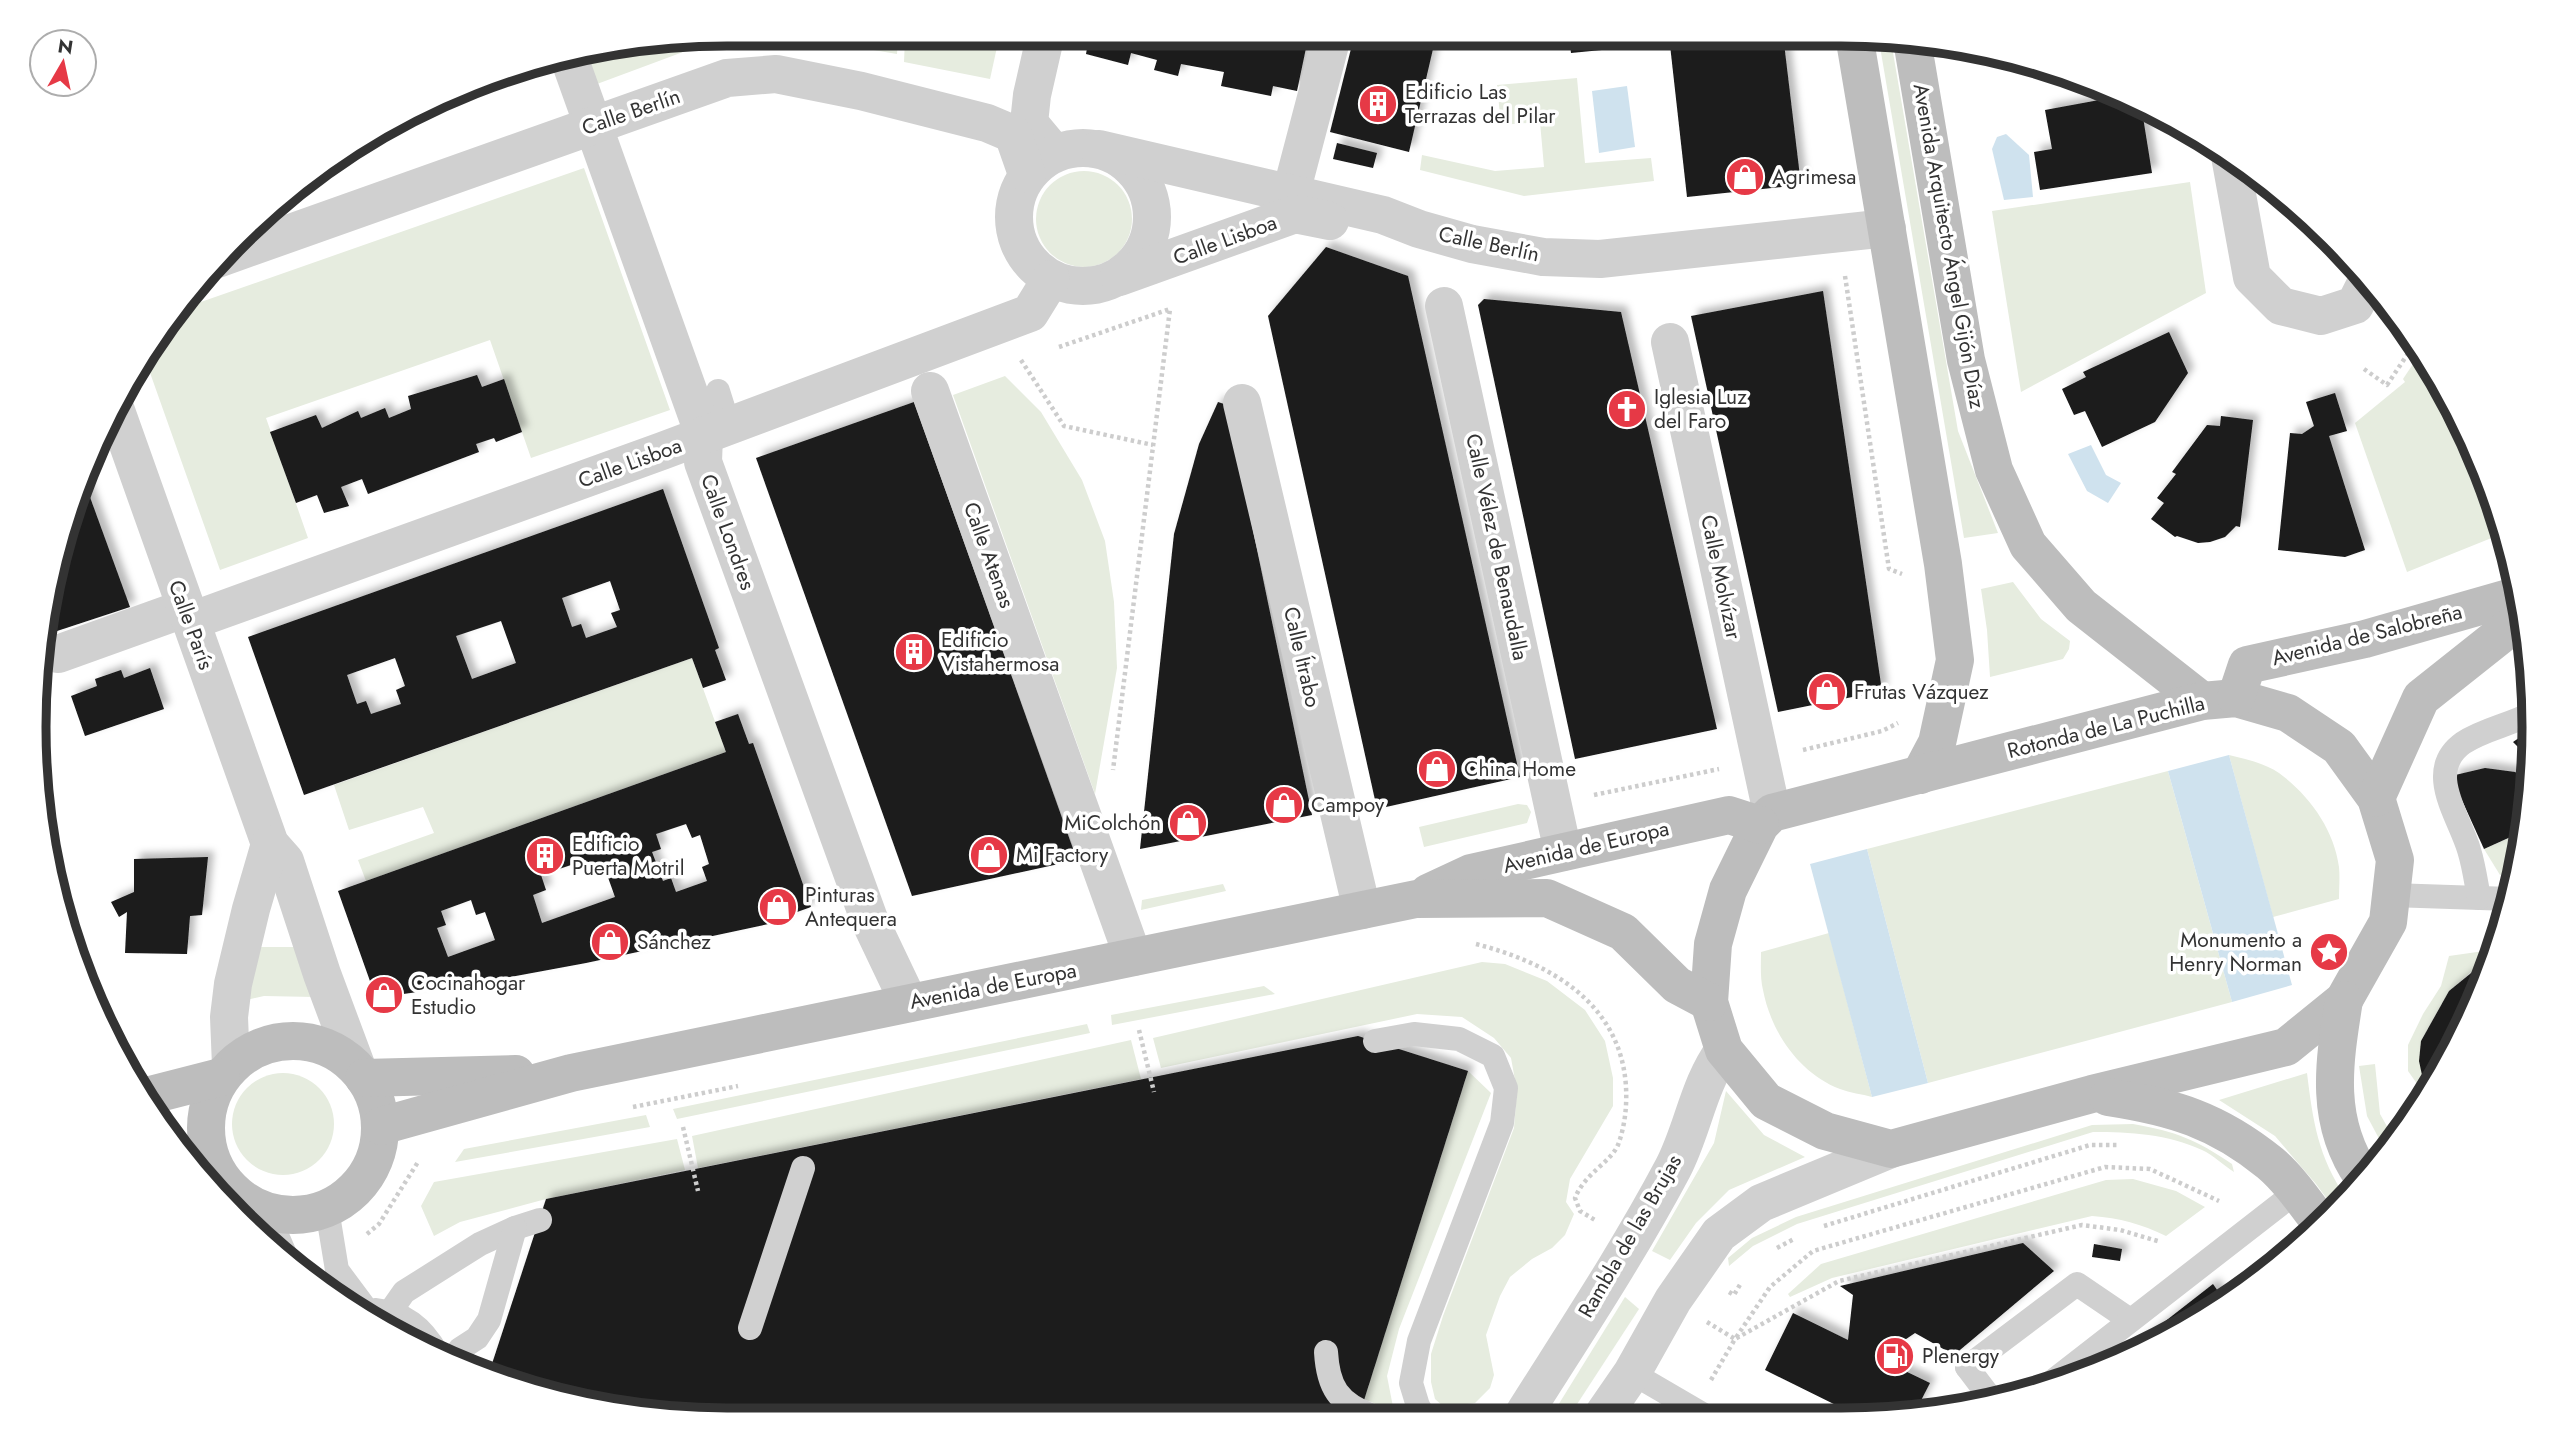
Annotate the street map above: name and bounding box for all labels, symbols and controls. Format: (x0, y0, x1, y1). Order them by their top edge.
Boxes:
north arrow (28, 28, 98, 98)
text: N (56, 32, 75, 61)
place label: Edificio Las Terrazas del Pilar (1405, 77, 1556, 131)
street label: Calle Berlín (578, 81, 684, 143)
street label: Avenida Arquitecto Ángel Gijón Díaz (1906, 81, 1992, 411)
building icon: Edificio Las Terrazas del Pilar (1357, 83, 1399, 125)
shop icon: Agrimesa (1724, 156, 1766, 198)
place label: Agrimesa (1772, 162, 1856, 192)
street label: Calle Lisboa (1169, 207, 1281, 273)
street label: Calle Berlín (1436, 219, 1542, 269)
place label: Iglesia Luz del Faro (1654, 382, 1747, 436)
church icon: Iglesia Luz del Faro (1606, 388, 1648, 430)
street label: Calle Lisboa (574, 430, 686, 496)
street label: Calle Vélez de Benaudalla (1458, 431, 1536, 663)
street label: Calle Londres (693, 470, 763, 594)
street label: Calle Atenas (956, 498, 1022, 612)
street label: Calle Molvízar (1693, 512, 1749, 643)
street label: Calle París (161, 576, 221, 674)
street label: Avenida de Salobreña (2269, 597, 2465, 673)
street label: Calle Ítrabo (1276, 604, 1328, 710)
place label: Edificio Vistahermosa (941, 625, 1059, 679)
building icon: Edificio Vistahermosa (893, 631, 935, 673)
shop icon: Frutas Vázquez (1806, 671, 1848, 713)
place label: Frutas Vázquez (1854, 677, 1989, 707)
street label: Rotonda de La Puchilla (2004, 688, 2208, 766)
shop icon: China Home (1416, 748, 1458, 790)
place label: China Home (1464, 754, 1576, 784)
shop icon: Campoy (1263, 784, 1305, 826)
place label: Campoy (1311, 790, 1385, 820)
shop icon: MiColchón (1167, 802, 1209, 844)
place label: MiColchón (1064, 808, 1161, 838)
street label: Avenida de Europa (1500, 813, 1672, 881)
place label: Edificio Puerta Motril (572, 829, 685, 883)
shop icon: Mi Factory (968, 834, 1010, 876)
building icon: Edificio Puerta Motril (524, 835, 566, 877)
place label: Mi Factory (1016, 840, 1109, 870)
place label: Pinturas Antequera (805, 880, 897, 934)
shop icon: Pinturas Antequera (757, 886, 799, 928)
shop icon: Sánchez (589, 921, 631, 963)
place label: Monumento a Henry Norman (2169, 925, 2302, 979)
place label: Sánchez (637, 927, 711, 957)
place icon: Monumento a Henry Norman (2308, 931, 2350, 973)
street label: Avenida de Europa (907, 955, 1079, 1017)
place label: Cocinahogar Estudio (411, 968, 526, 1022)
shop icon: Cocinahogar Estudio (363, 974, 405, 1016)
street label: Rambla de las Brujas (1571, 1149, 1689, 1323)
fuel station icon: Plenergy (1874, 1335, 1916, 1377)
place label: Plenergy (1922, 1341, 2000, 1371)

